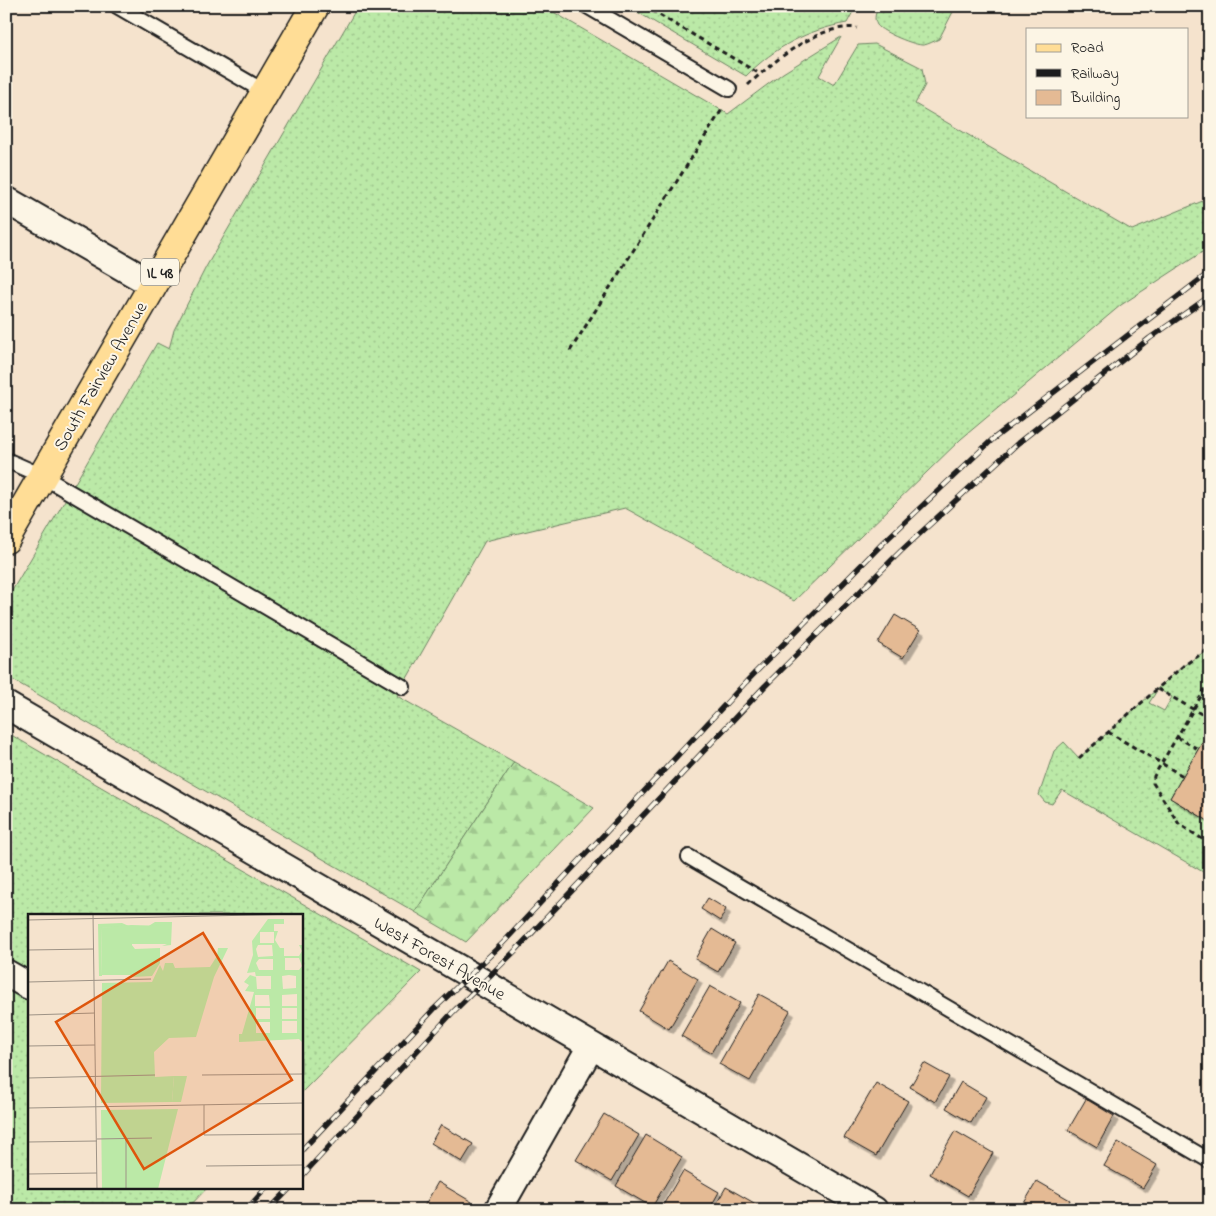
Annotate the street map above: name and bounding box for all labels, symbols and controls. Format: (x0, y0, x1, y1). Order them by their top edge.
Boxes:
legend (1026, 28, 1188, 118)
text: Road (1071, 37, 1104, 59)
text: Railway (1071, 63, 1119, 86)
text: Building (1070, 87, 1120, 110)
road number: IL 48 (141, 258, 179, 286)
street label: South Fairview Avenue (48, 297, 156, 457)
street label: West Forest Avenue (368, 911, 511, 1009)
inset map (28, 914, 302, 1188)

